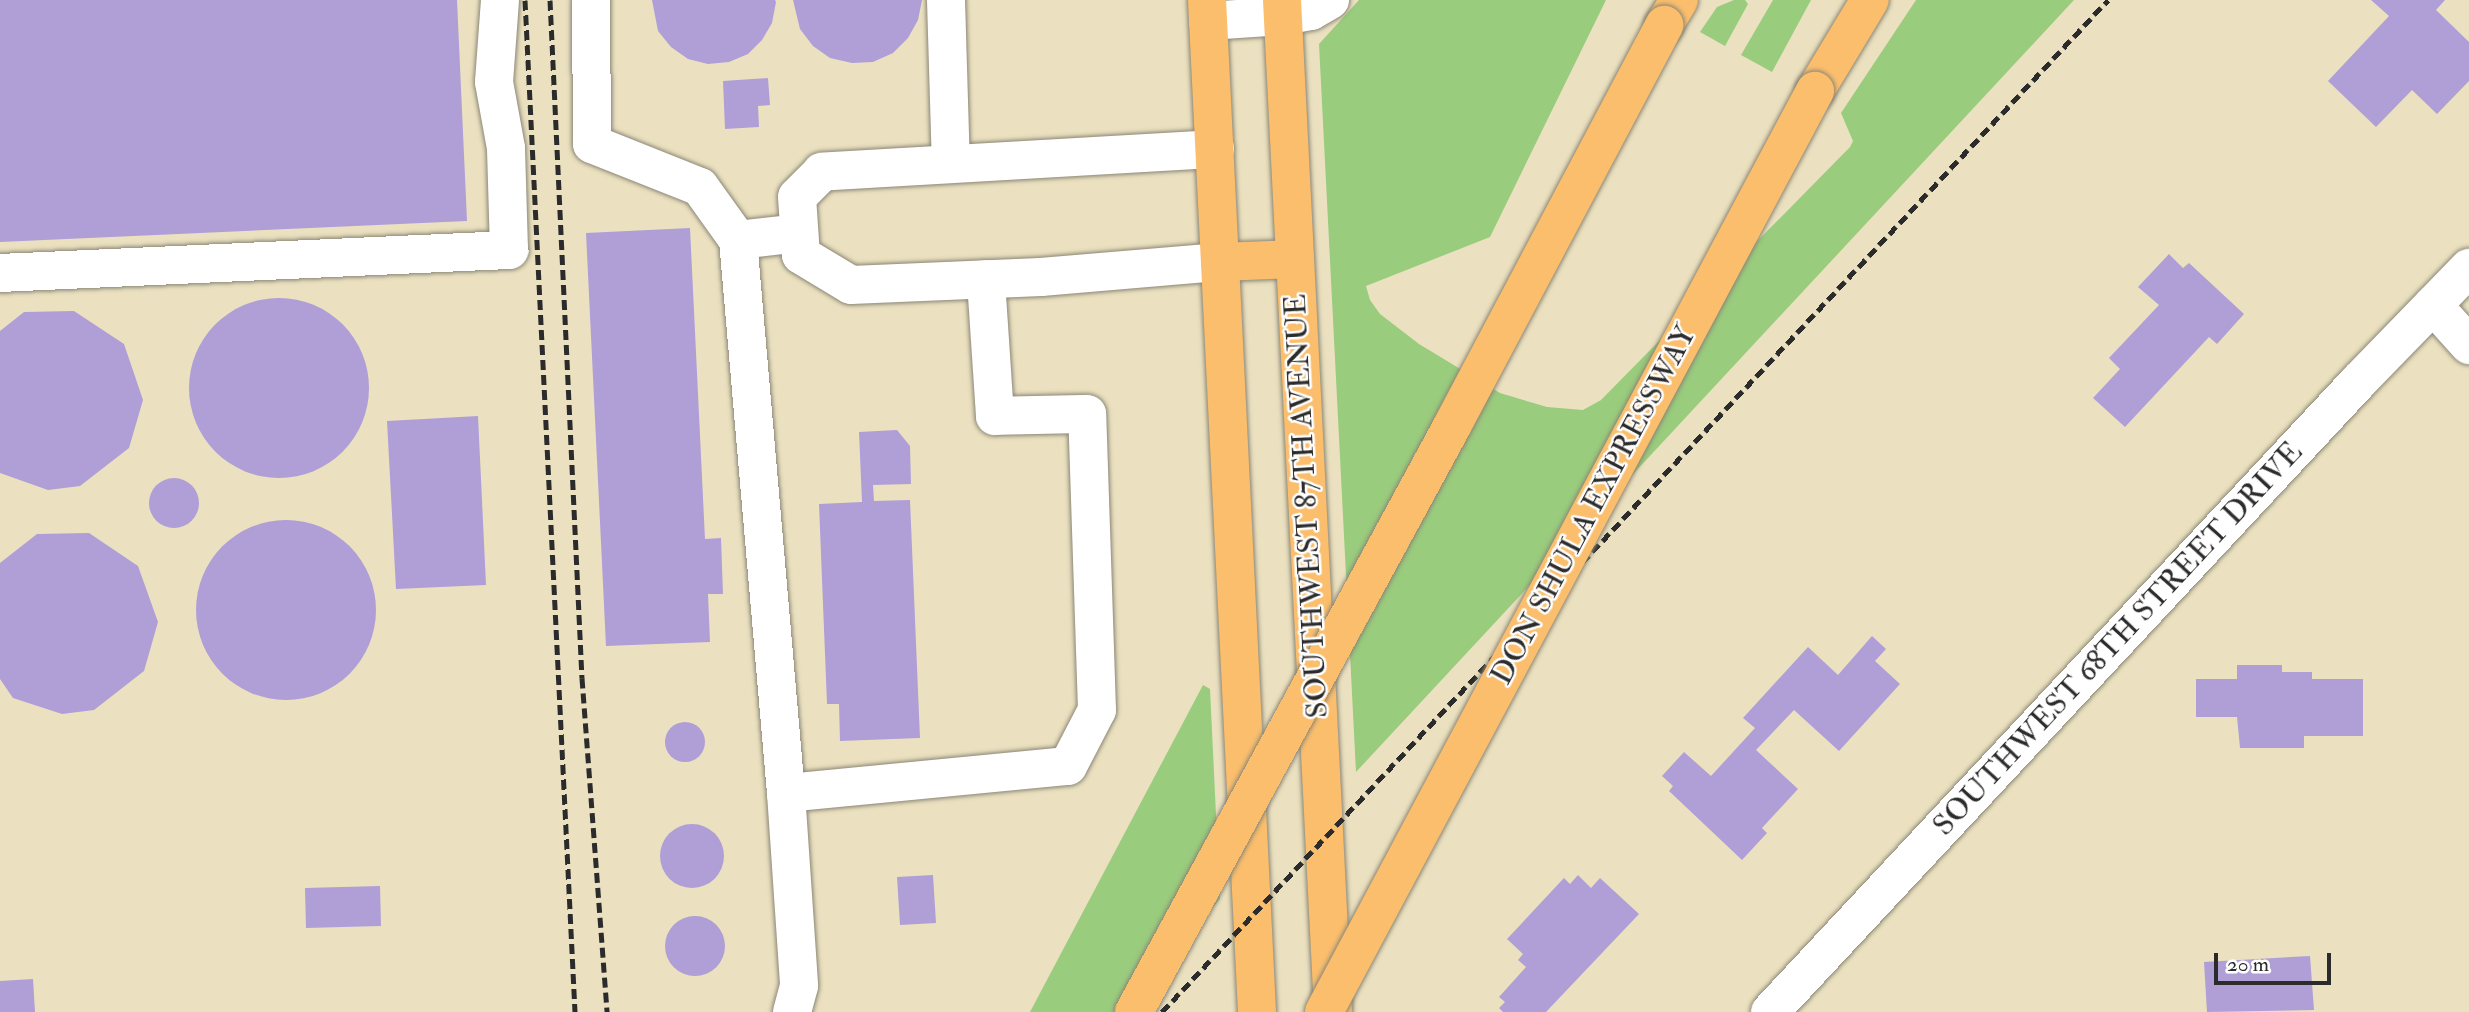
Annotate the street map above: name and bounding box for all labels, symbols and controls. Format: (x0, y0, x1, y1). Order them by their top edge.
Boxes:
street label: SOUTHWEST 87TH AVENUE (1278, 293, 1336, 719)
street label: DON SHULA EXPRESSWAY (1484, 319, 1704, 691)
street label: SOUTHWEST 68TH STREET DRIVE (1926, 435, 2310, 843)
scale bar (2217, 939, 2334, 983)
text: 20 m (2227, 951, 2269, 978)

